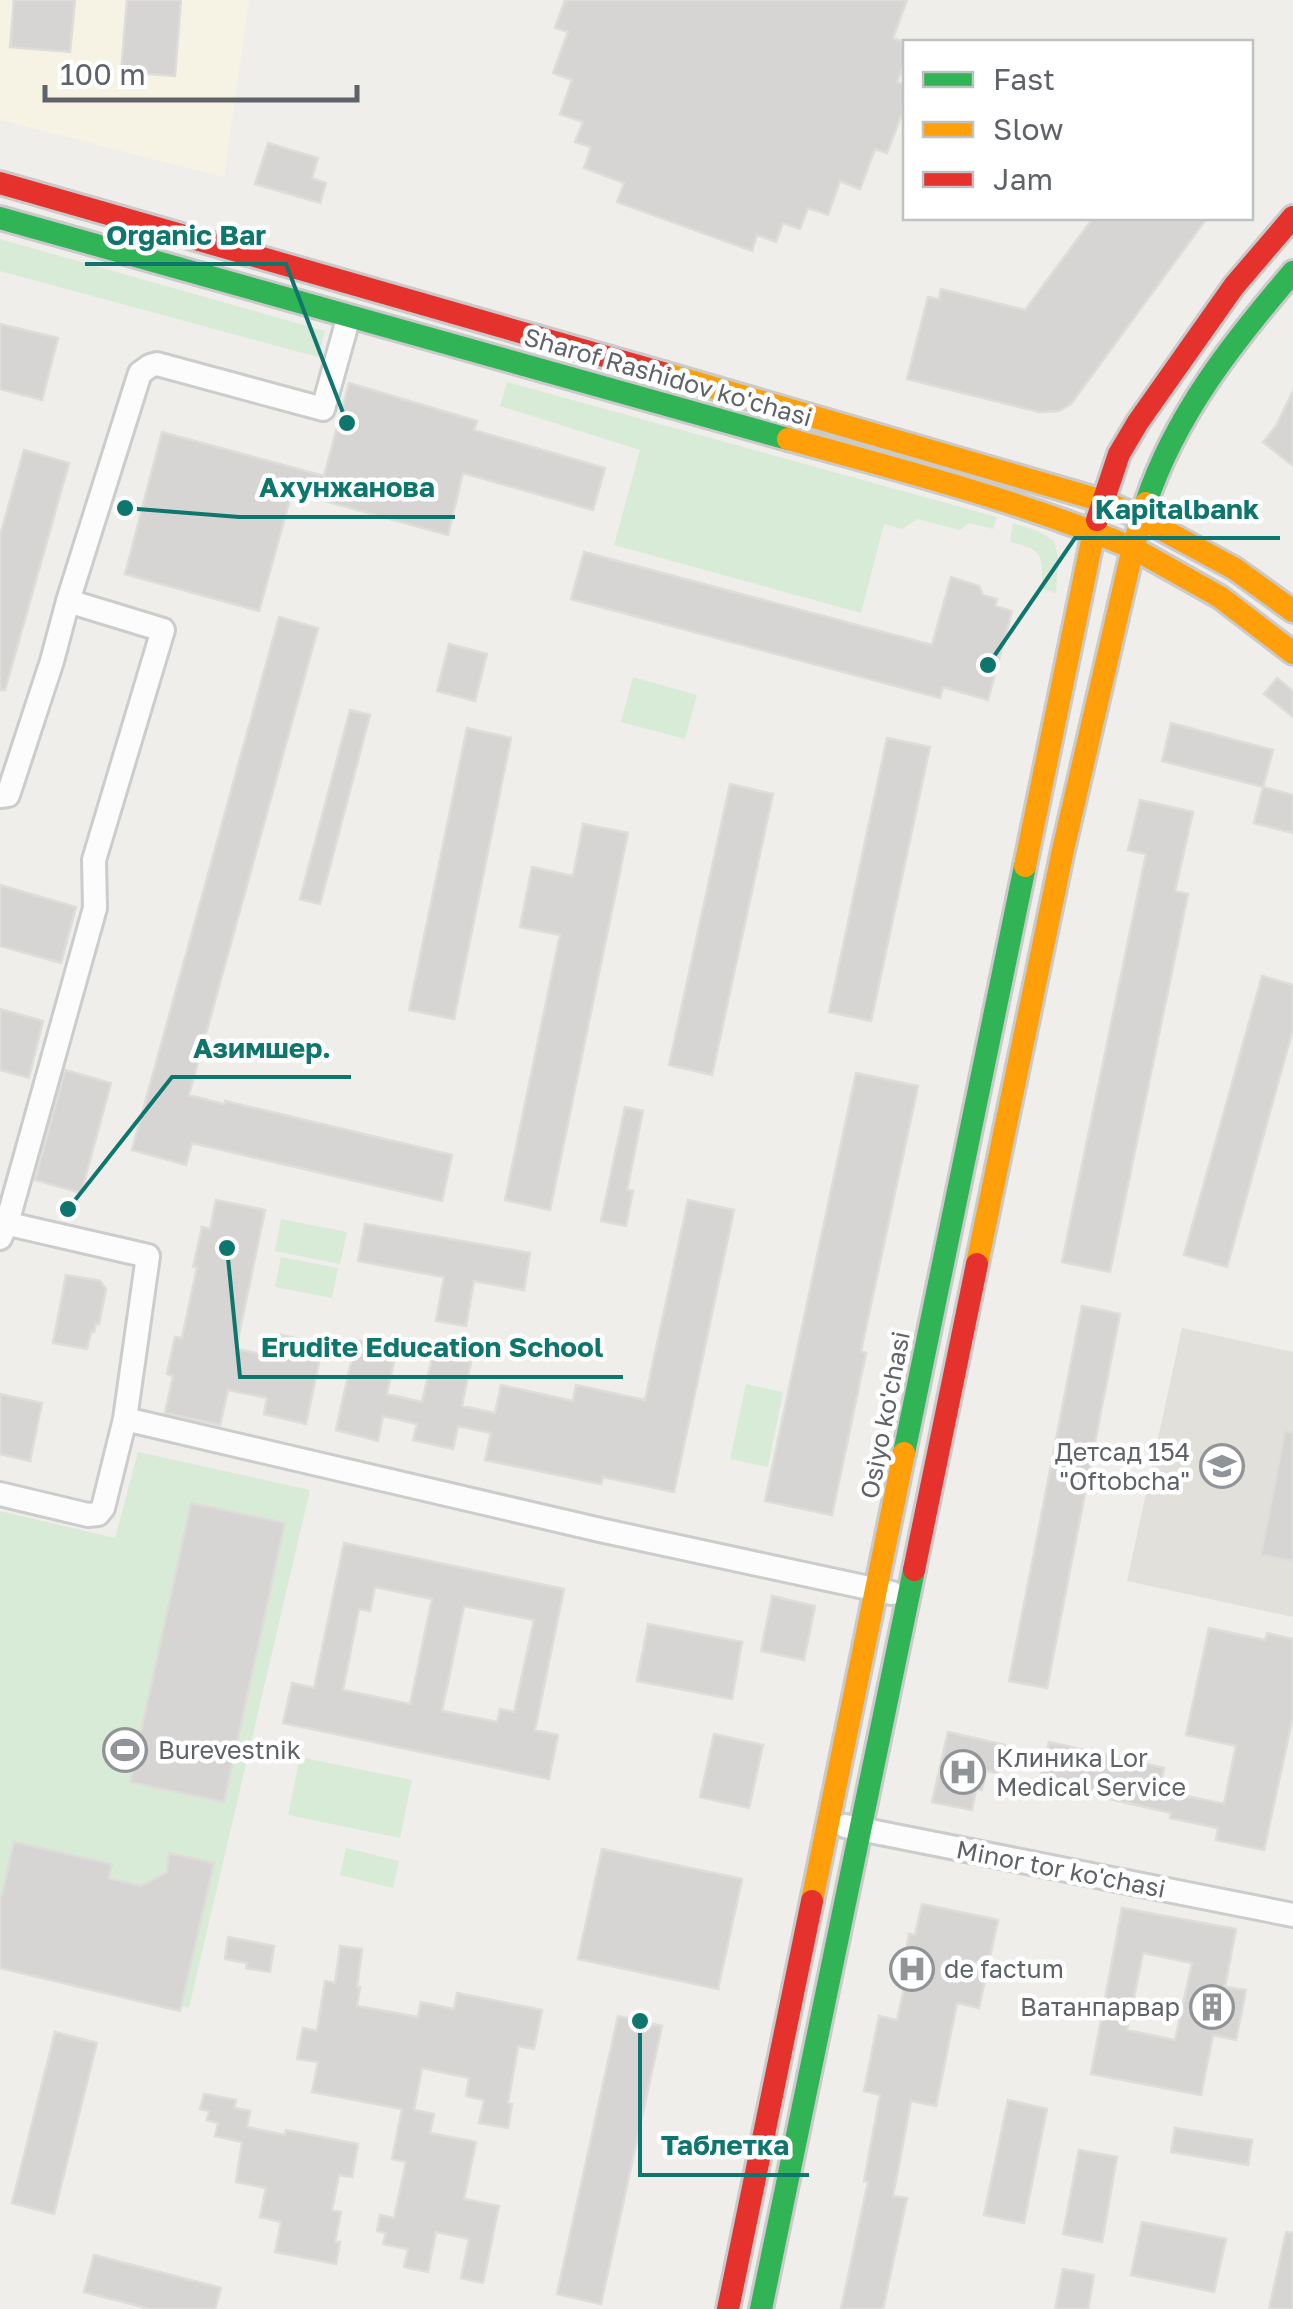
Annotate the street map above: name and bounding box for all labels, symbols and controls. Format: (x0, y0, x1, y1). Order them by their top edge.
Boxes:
scale bar (45, 40, 358, 102)
legend (903, 40, 1253, 220)
text: 100 m (60, 56, 146, 92)
text: Fast (993, 61, 1055, 97)
text: Slow (993, 111, 1064, 147)
text: Jam (993, 161, 1053, 197)
callout: Organic Bar (85, 206, 286, 264)
text: Organic Bar (106, 218, 266, 251)
street label: Sharof Rashidov ko'chasi (521, 321, 816, 433)
callout: Ахунжанова (239, 459, 455, 517)
text: Ахунжанова (259, 470, 435, 503)
callout: Kapitalbank (1075, 480, 1280, 538)
text: Kapitalbank (1095, 492, 1259, 525)
callout: Азимшер. (172, 1019, 351, 1077)
text: Азимшер. (193, 1031, 331, 1064)
callout: Erudite Education School (240, 1319, 623, 1377)
street label: Osiyo ko'chasi (853, 1329, 916, 1501)
text: Erudite Education School (261, 1330, 603, 1363)
place label: Детсад 154 "Oftobcha" (1055, 1436, 1190, 1496)
school or university icon: Детсад 154 "Oftobcha" (1199, 1443, 1245, 1489)
sports icon: Burevestnik (102, 1727, 148, 1773)
place label: Burevestnik (158, 1734, 301, 1765)
place label: Клиника Lor Medical Service (996, 1742, 1186, 1802)
hospital icon: Клиника Lor Medical Service (940, 1749, 986, 1795)
street label: Minor tor ko'chasi (954, 1833, 1168, 1904)
hospital icon: de factum (889, 1946, 935, 1992)
place label: de factum (944, 1953, 1064, 1984)
building icon: Ватанпарвар (1189, 1984, 1235, 2030)
place label: Ватанпарвар (1020, 1991, 1180, 2022)
callout: Таблетка (640, 2117, 809, 2175)
text: Таблетка (661, 2128, 789, 2161)

